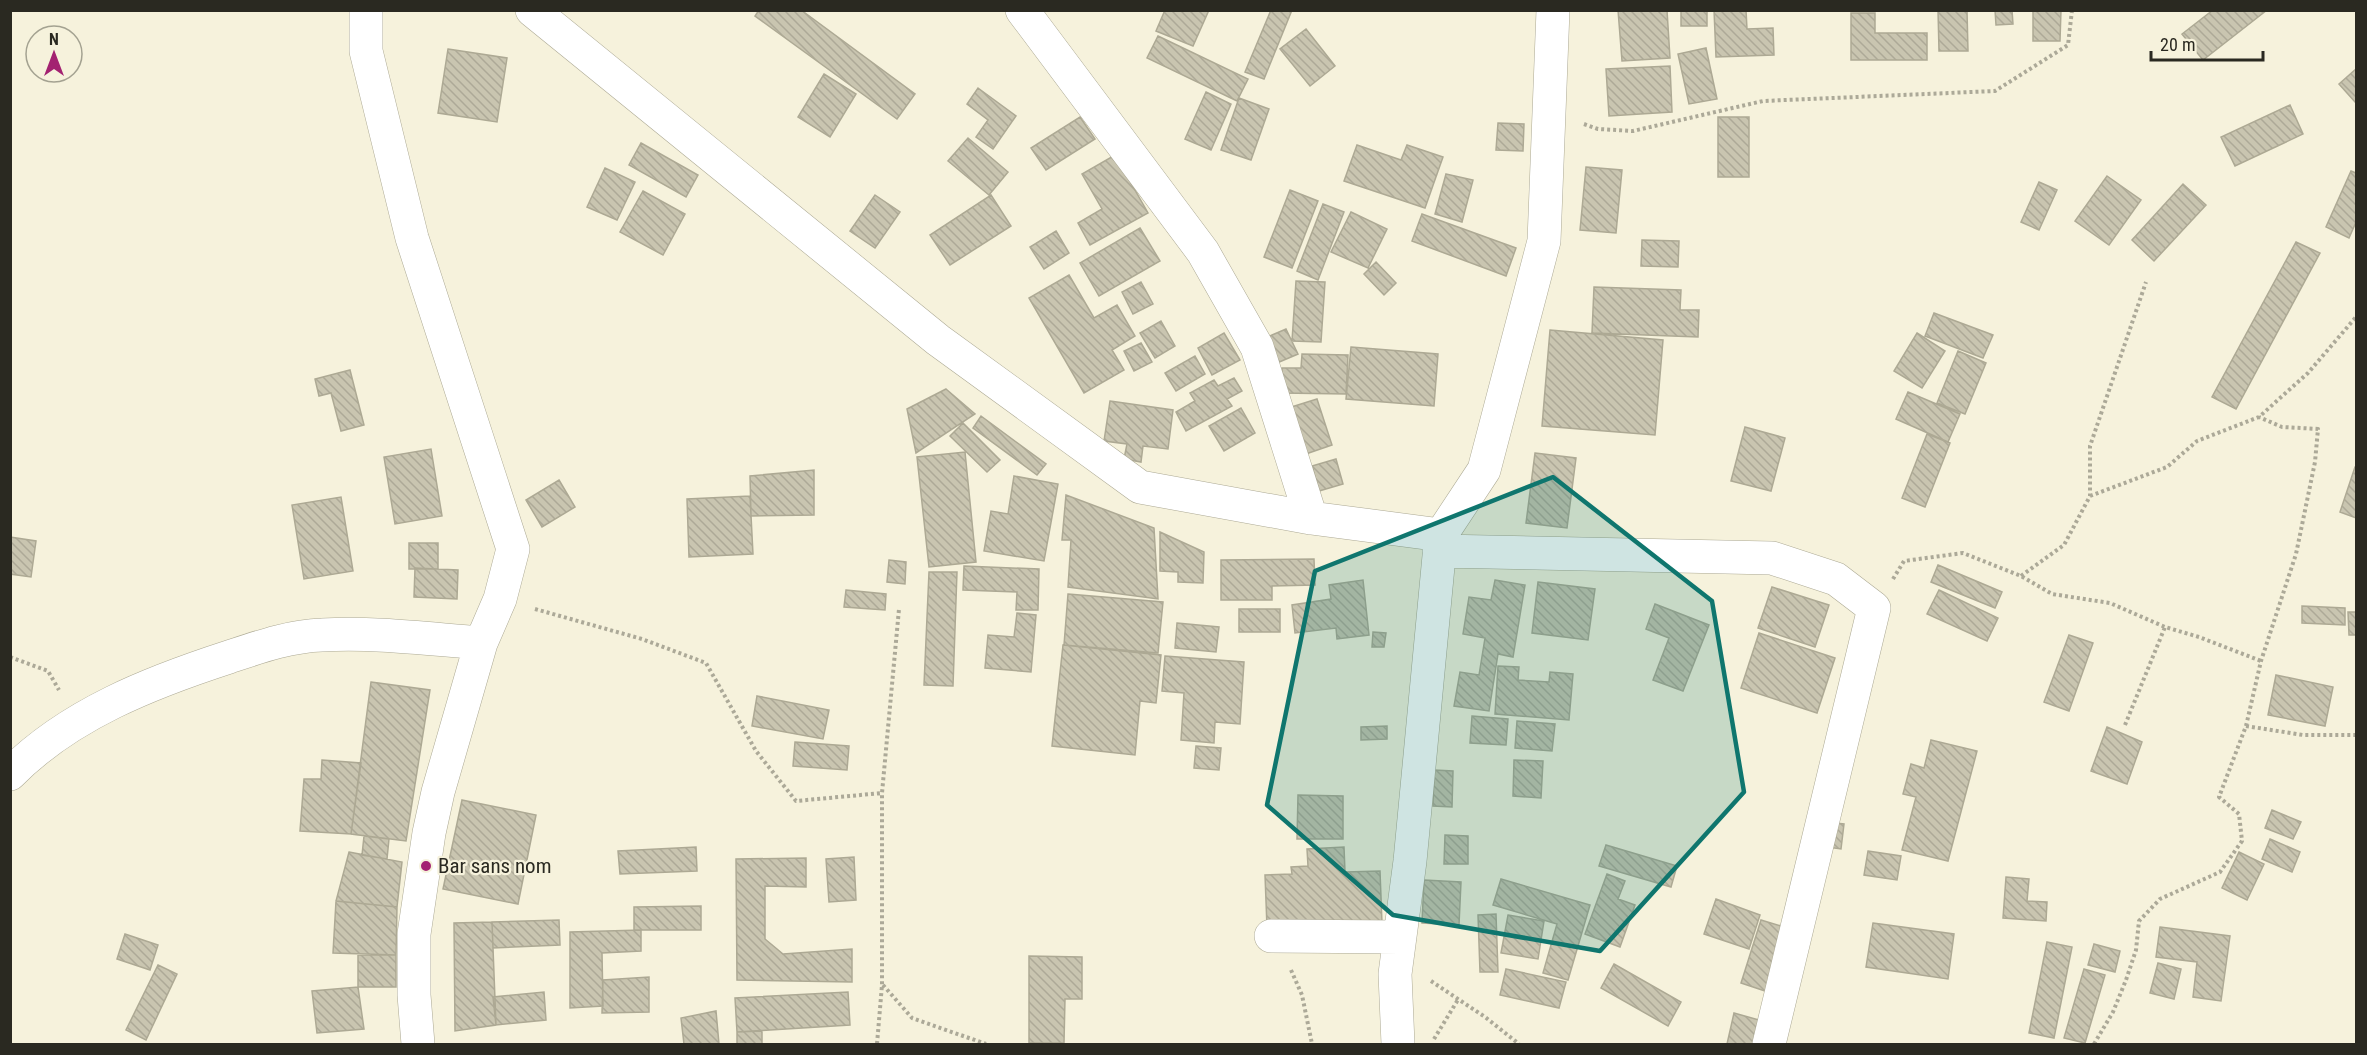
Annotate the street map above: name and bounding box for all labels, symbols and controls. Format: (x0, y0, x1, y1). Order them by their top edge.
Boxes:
north arrow (24, 24, 84, 84)
scale bar (2151, 24, 2264, 62)
text: N (49, 30, 59, 49)
text: 20 m (2160, 34, 2195, 55)
place label: Bar sans nom (438, 854, 551, 878)
marker: Bar sans nom (419, 859, 433, 873)

